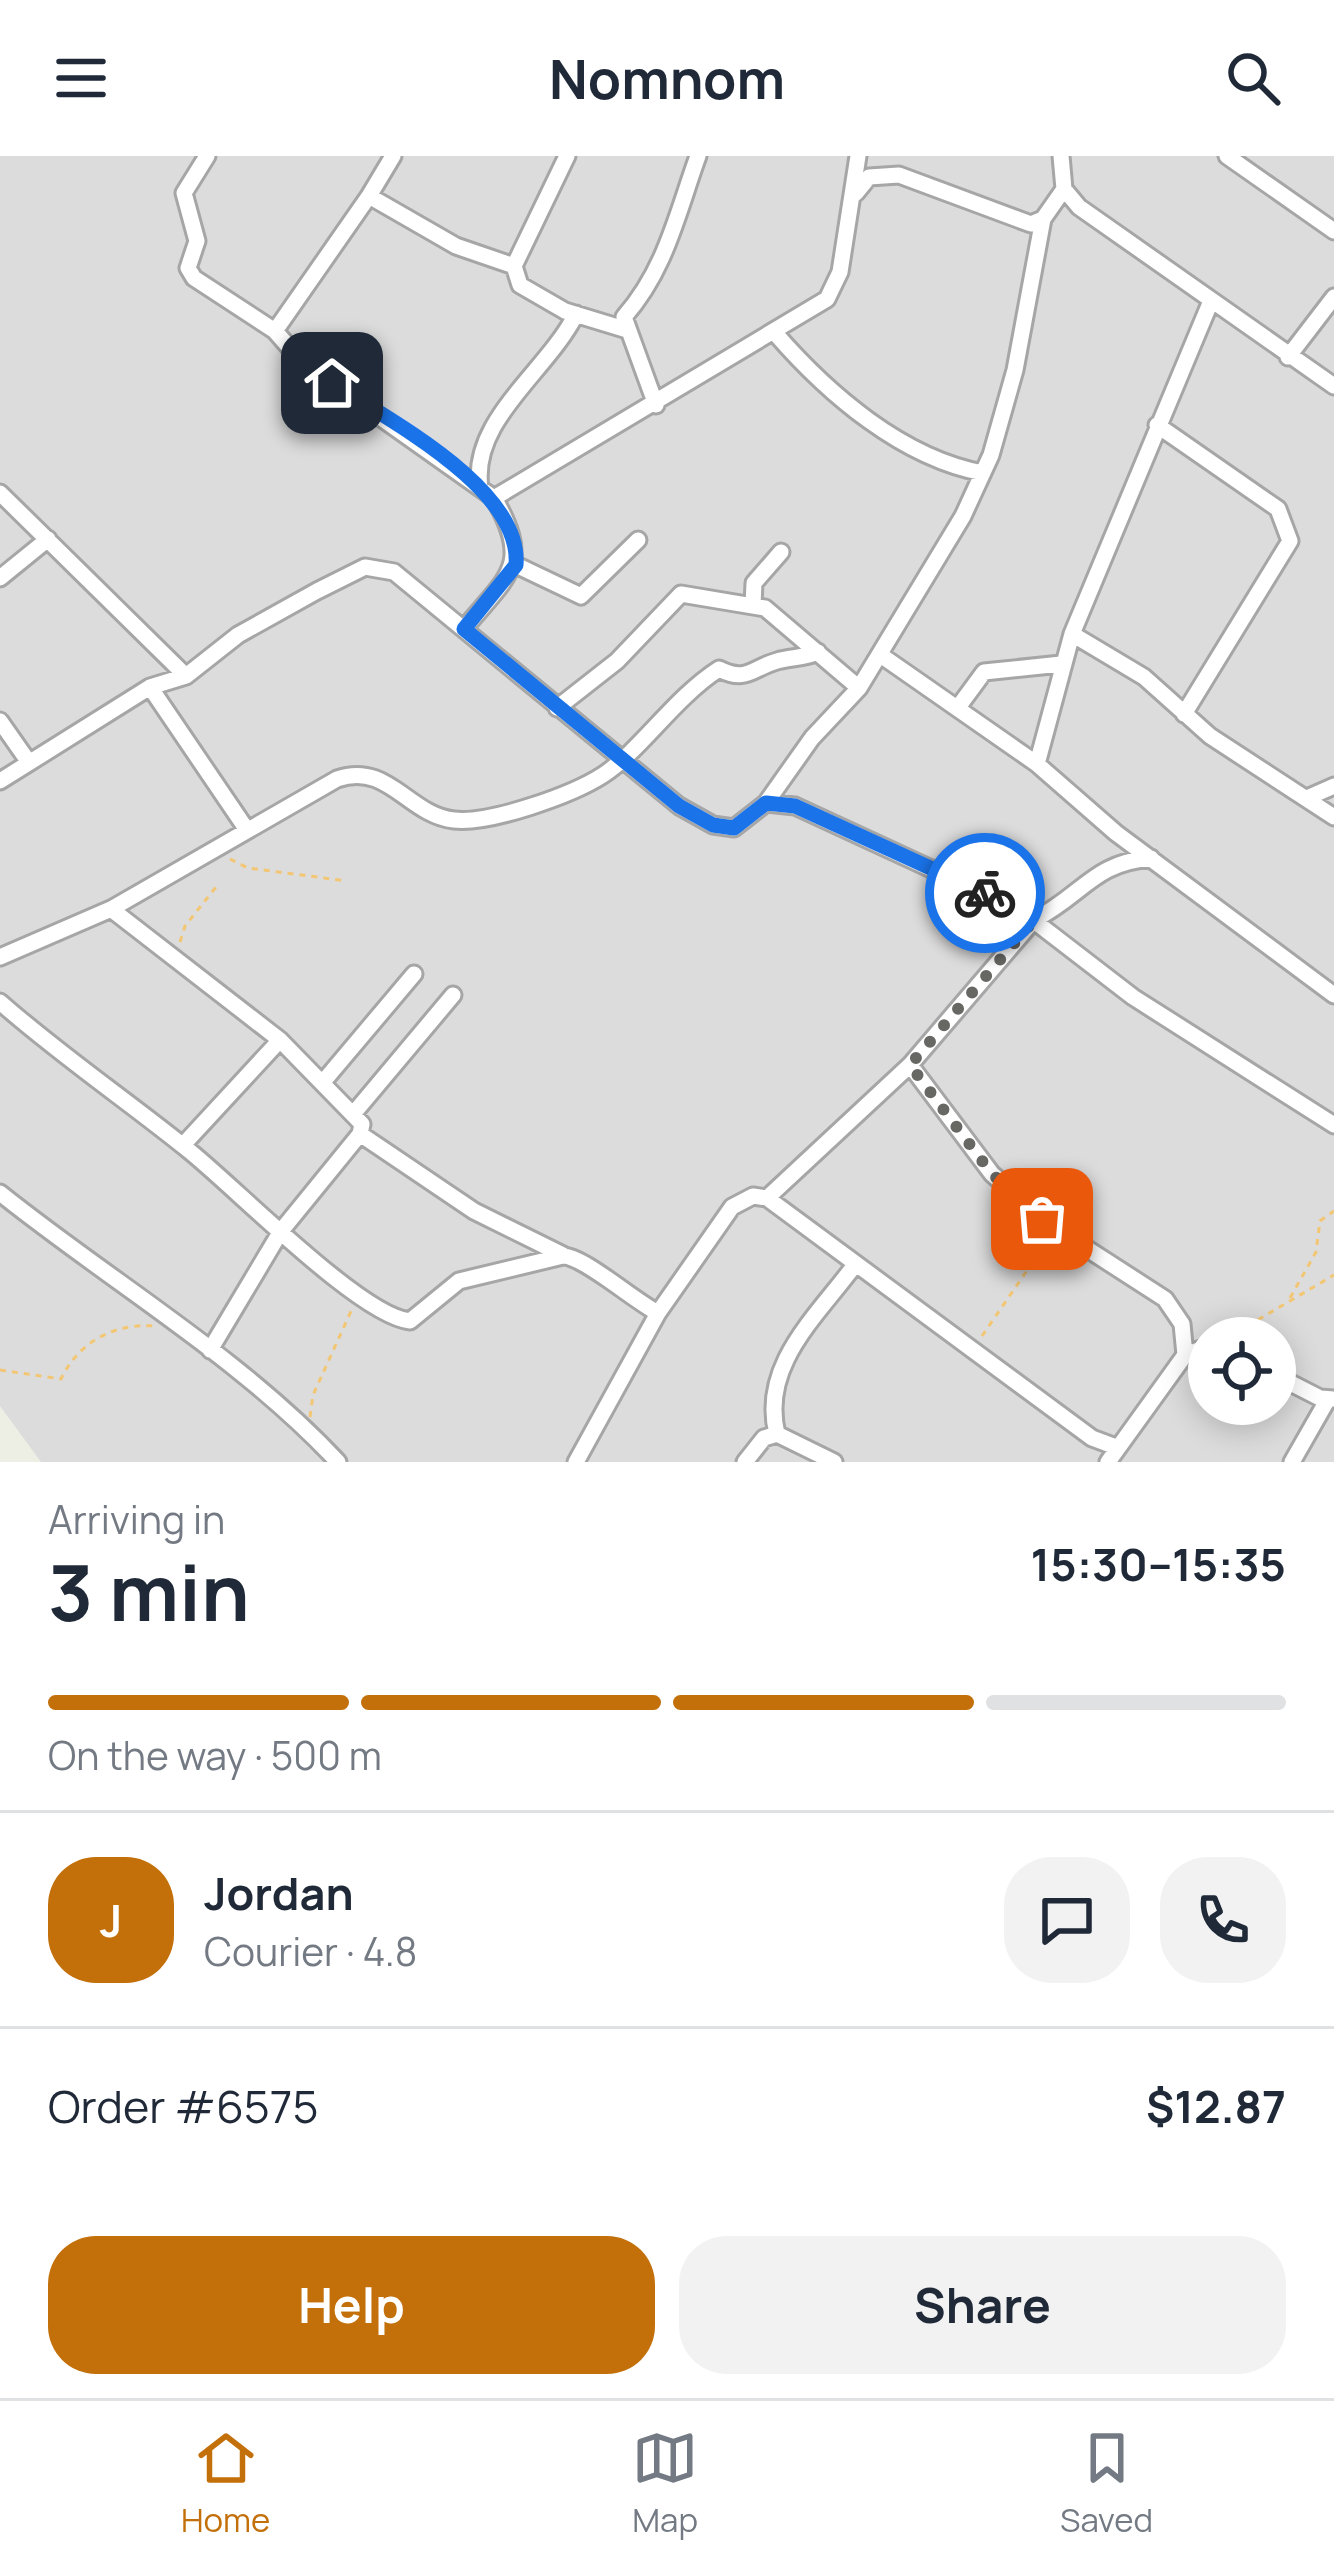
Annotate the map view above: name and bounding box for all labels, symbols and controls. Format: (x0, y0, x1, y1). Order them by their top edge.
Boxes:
text: Nomnom (549, 41, 785, 115)
icon: menu (48, 45, 114, 111)
icon: search (1220, 45, 1286, 111)
pin (281, 332, 383, 434)
icon: home (299, 350, 365, 416)
courier (925, 833, 1045, 953)
icon: bike (952, 860, 1018, 926)
pin (991, 1168, 1093, 1270)
icon: bag (1009, 1186, 1075, 1252)
map controls (1188, 1317, 1296, 1425)
button: locate (1188, 1317, 1296, 1425)
text: Arriving in (48, 1492, 225, 1546)
text: 15:30–15:35 (1031, 1533, 1286, 1595)
text: 3 min (48, 1538, 250, 1644)
text: On the way · 500 m (48, 1728, 382, 1782)
button: chat (1004, 1857, 1130, 1983)
button: phone (1160, 1857, 1286, 1983)
text: Jordan (204, 1862, 354, 1924)
text: J (100, 1889, 122, 1951)
text: Courier · 4.8 (204, 1924, 417, 1978)
text: Order #6575 (48, 2075, 318, 2137)
text: $12.87 (1146, 2075, 1286, 2137)
button: Help (48, 2236, 655, 2374)
button: Share (679, 2236, 1286, 2374)
tab: Home (181, 2425, 270, 2542)
tab: Map (632, 2425, 698, 2542)
tab: Saved (1060, 2425, 1153, 2542)

